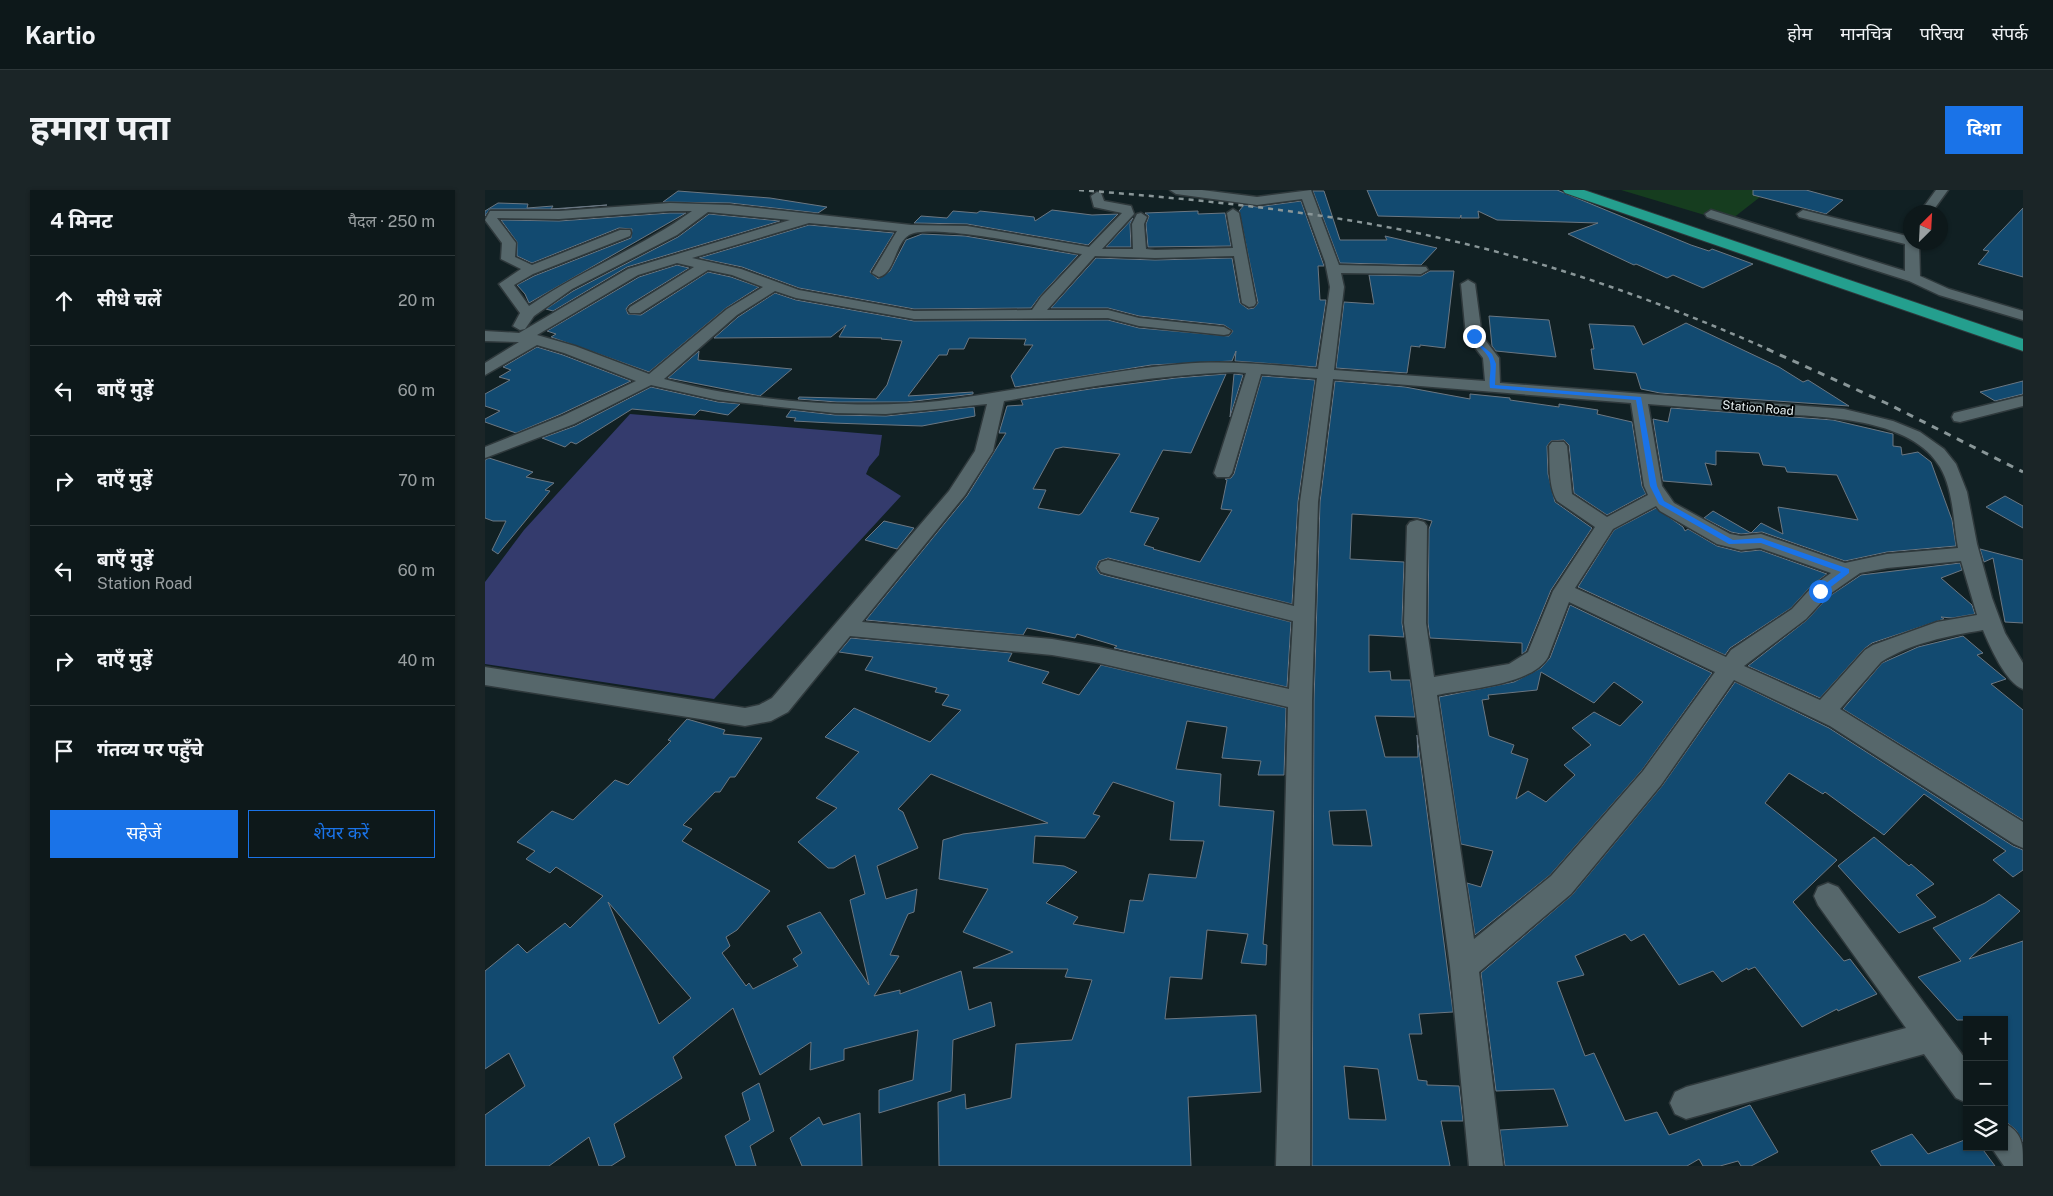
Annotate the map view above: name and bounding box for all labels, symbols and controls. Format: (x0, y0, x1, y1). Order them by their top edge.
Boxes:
text: Kartio (25, 21, 96, 49)
text: होम (1787, 23, 1812, 44)
text: मानचित्र (1840, 23, 1892, 44)
text: परिचय (1920, 23, 1964, 44)
text: संपर्क (1992, 23, 2028, 44)
button: दिशा (1945, 106, 2023, 154)
text: हमारा पता (30, 107, 170, 148)
north arrow (1903, 205, 1948, 250)
text: 4 मिनट (50, 208, 113, 233)
text: पैदल · 250 m (348, 212, 435, 231)
icon: ahead (50, 287, 78, 315)
text: सीधे चलें (97, 288, 161, 310)
text: 20 m (398, 291, 435, 310)
route end (1463, 325, 1486, 348)
icon: left (50, 377, 78, 405)
text: बाएँ मुड़ें (97, 378, 153, 400)
text: 60 m (398, 381, 435, 400)
street label: Station Road (1722, 398, 1794, 418)
icon: right (50, 467, 78, 495)
text: दाएँ मुड़ें (97, 468, 152, 490)
text: 70 m (398, 471, 435, 490)
text: बाएँ मुड़ें (97, 548, 153, 570)
icon: left (50, 557, 78, 585)
text: 60 m (398, 561, 435, 580)
text: Station Road (97, 574, 192, 593)
route start (1809, 580, 1832, 603)
icon: right (50, 647, 78, 675)
text: दाएँ मुड़ें (97, 648, 152, 670)
text: 40 m (397, 651, 435, 670)
icon: arrive (50, 737, 78, 765)
text: गंतव्य पर पहुँचे (97, 738, 203, 760)
button: सहेजें (50, 810, 238, 858)
button: शेयर करें (248, 810, 435, 858)
map controls (1963, 1016, 2008, 1151)
button: + (1963, 1016, 2008, 1061)
button: − (1963, 1061, 2008, 1106)
button: layers (1963, 1106, 2008, 1151)

